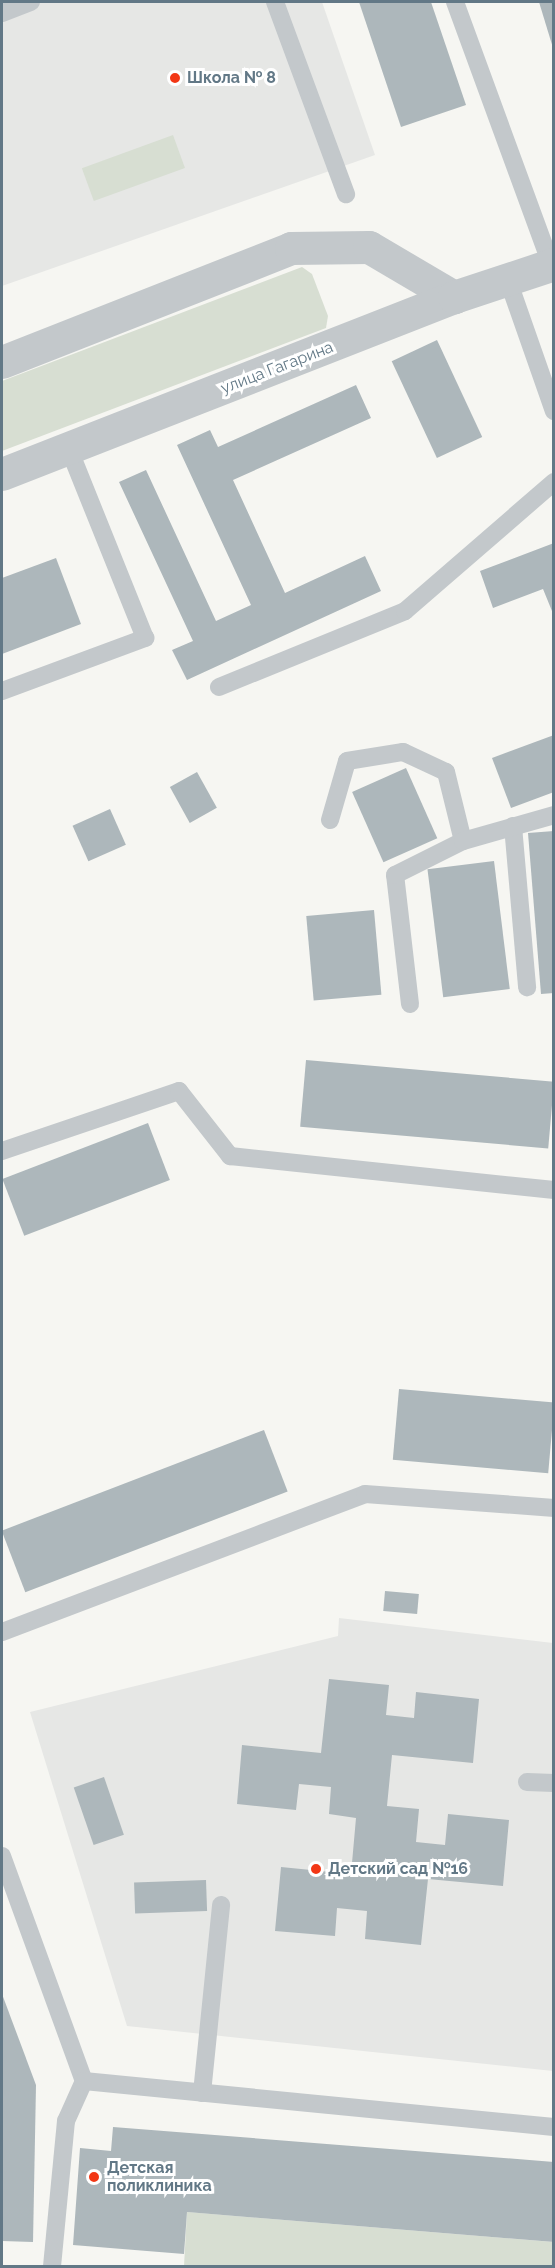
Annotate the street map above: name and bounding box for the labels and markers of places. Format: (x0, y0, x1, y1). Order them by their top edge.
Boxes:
place label: Школа № 8 (187, 68, 276, 88)
marker: Школа № 8 (168, 71, 182, 85)
place label: Детский сад №16 (328, 1859, 468, 1879)
marker: Детский сад №16 (309, 1862, 323, 1876)
place label: Детская поликлиника (107, 2158, 212, 2196)
marker: Детская поликлиника (85, 2168, 103, 2186)

